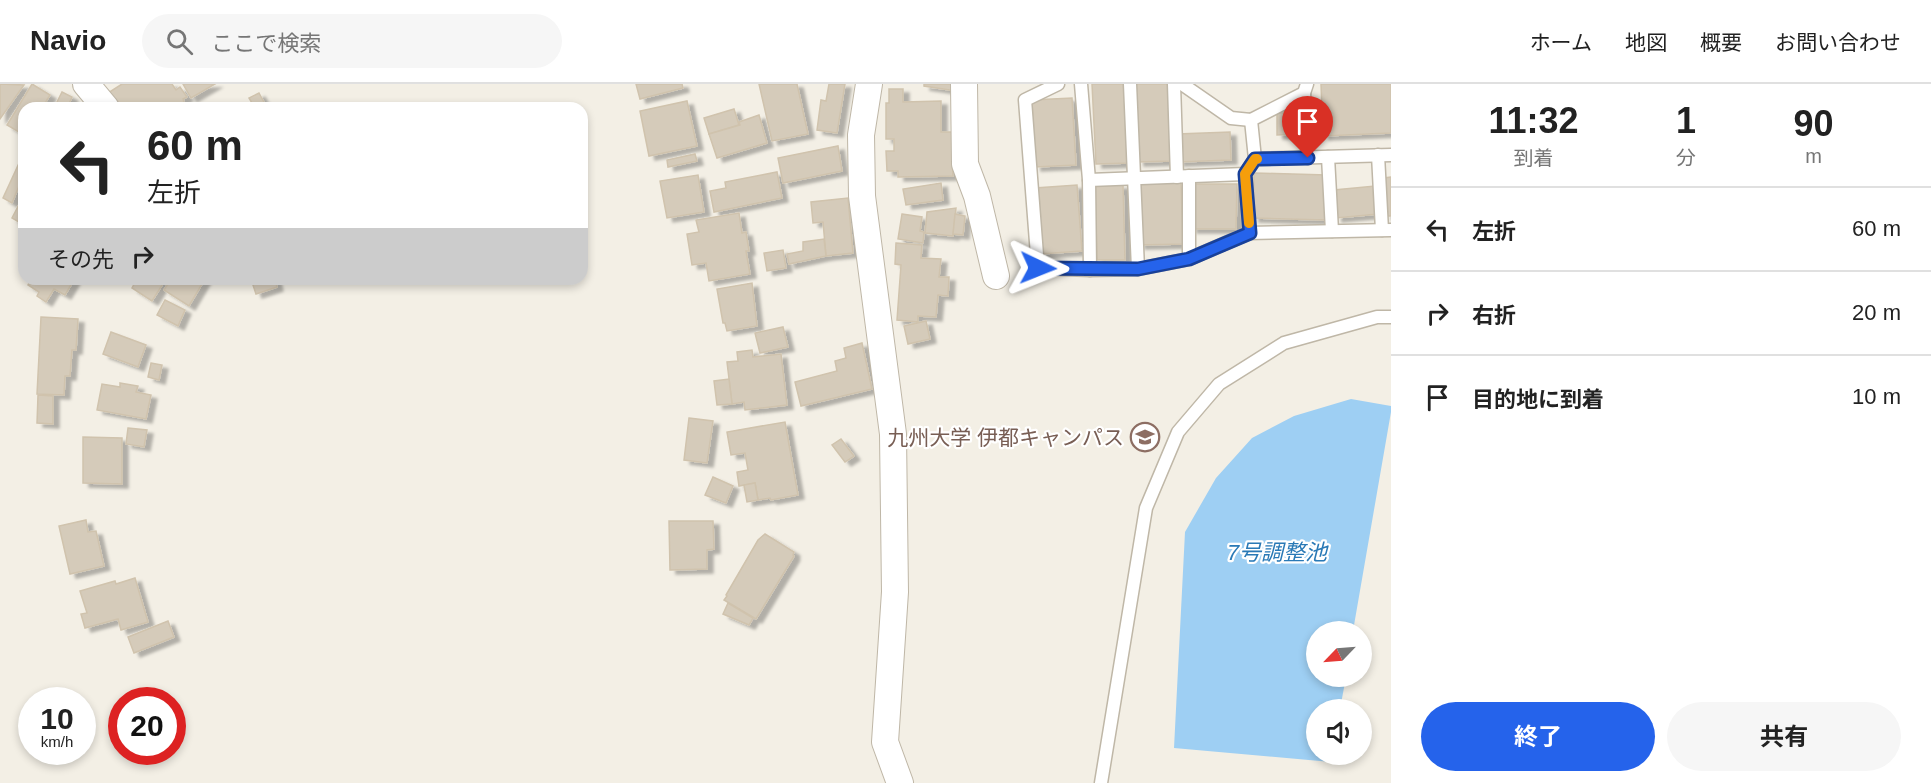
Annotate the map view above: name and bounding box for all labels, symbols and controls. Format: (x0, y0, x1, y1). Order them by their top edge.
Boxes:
search box (142, 14, 562, 68)
text: Navio (30, 25, 106, 56)
icon: search (163, 25, 196, 58)
text: ここで検索 (211, 31, 321, 56)
text: ホーム (1530, 31, 1592, 54)
text: 地図 (1625, 31, 1667, 54)
text: 概要 (1700, 31, 1742, 54)
text: お問い合わせ (1775, 31, 1901, 54)
pin (1282, 96, 1333, 158)
text: 11:32 (1488, 100, 1579, 141)
text: 1 (1676, 100, 1696, 141)
text: 90 (1793, 103, 1834, 144)
icon: arrive (1291, 105, 1324, 138)
text: 60 m (147, 122, 243, 169)
icon: left (48, 126, 126, 204)
text: m (1805, 145, 1822, 167)
text: 到着 (1514, 147, 1554, 169)
text: 分 (1676, 147, 1696, 169)
text: 左折 (147, 178, 201, 208)
icon: left (1421, 213, 1454, 246)
text: 60 m (1852, 216, 1901, 241)
text: 左折 (1472, 219, 1516, 244)
position arrow (1006, 236, 1070, 300)
icon: right (126, 240, 159, 273)
text: その先 (48, 247, 114, 272)
icon: right (1421, 297, 1454, 330)
text: 20 m (1852, 300, 1901, 325)
text: 右折 (1472, 303, 1516, 328)
icon: arrive (1421, 381, 1454, 414)
text: 10 m (1852, 384, 1901, 409)
text: 目的地に到着 (1472, 387, 1604, 412)
school or university icon: 九州大学 伊都キャンパス (1129, 421, 1161, 453)
place label: 九州大学 伊都キャンパス (887, 426, 1124, 449)
water label: 7号調整池 (1227, 540, 1329, 565)
north arrow (1306, 621, 1372, 687)
map controls (1306, 621, 1372, 765)
speed limit sign: 20 (108, 687, 186, 765)
button: sound (1306, 699, 1372, 765)
text: 10 (40, 702, 74, 735)
button: 終了 (1421, 702, 1655, 771)
button: 共有 (1667, 702, 1901, 771)
text: km/h (41, 733, 73, 750)

